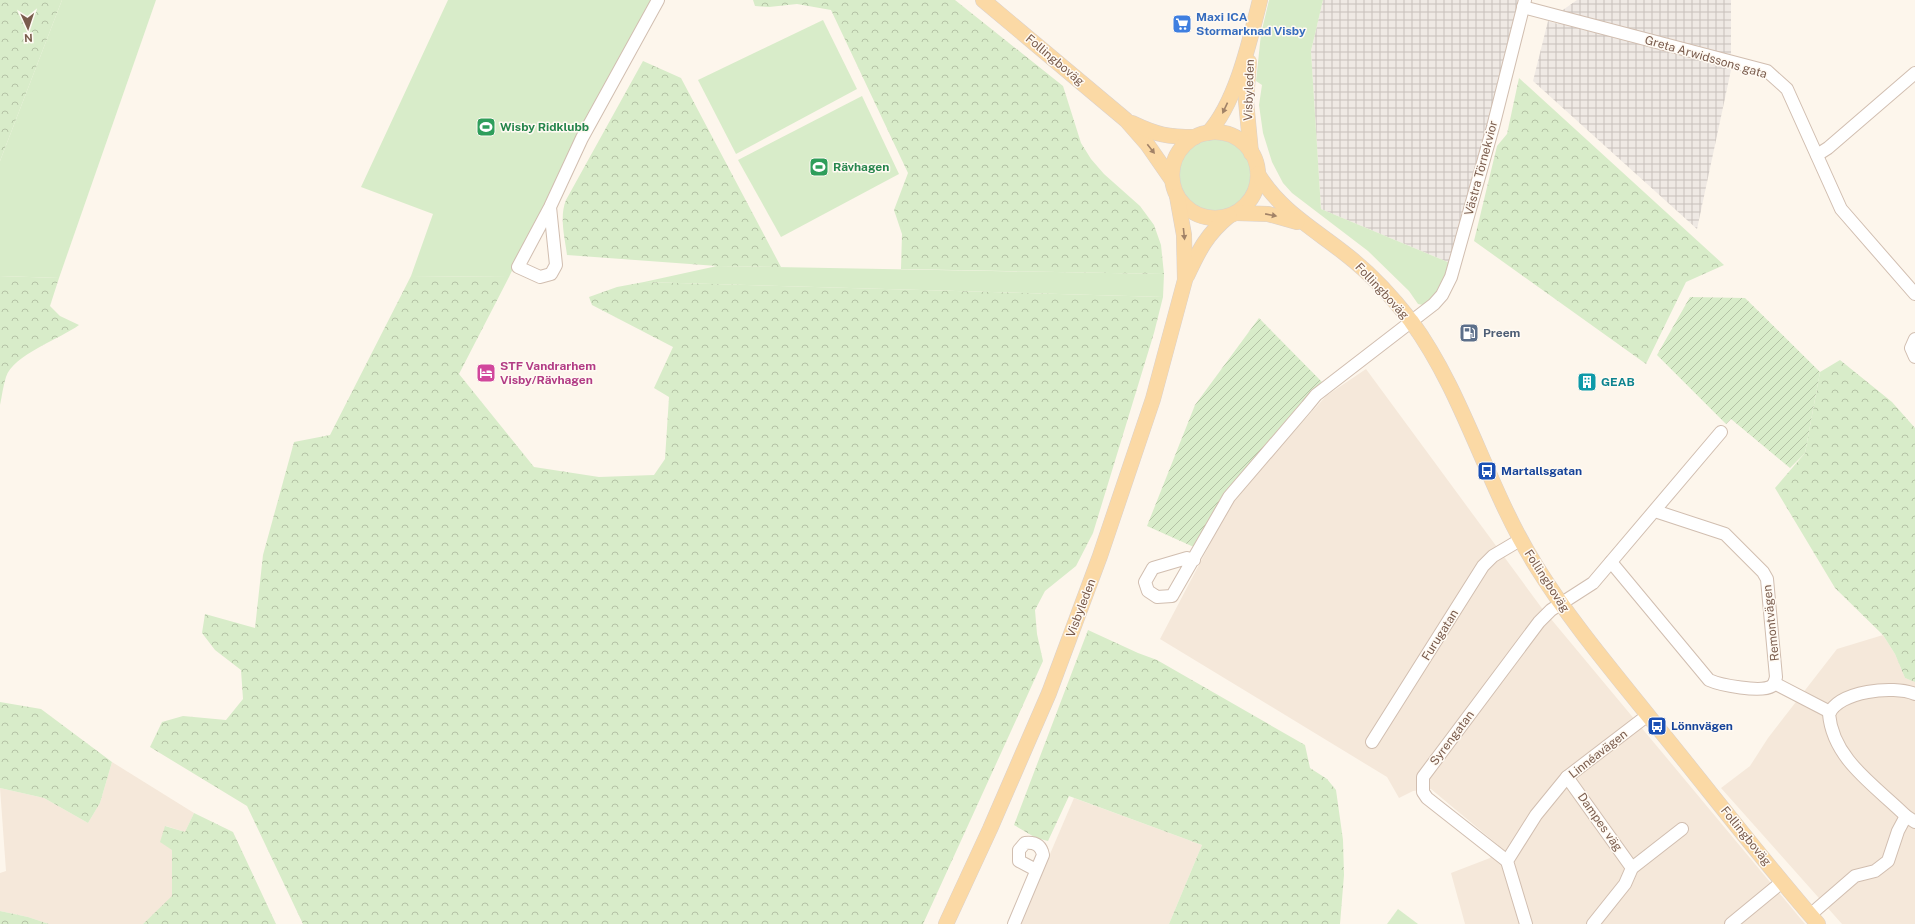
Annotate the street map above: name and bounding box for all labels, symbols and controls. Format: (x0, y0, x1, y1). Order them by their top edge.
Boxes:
north arrow (8, 8, 48, 48)
place label: Maxi ICA Stormarknad Visby (1196, 10, 1306, 38)
supermarket icon: Maxi ICA Stormarknad Visby (1171, 13, 1193, 35)
street label: Follingboväg (1023, 31, 1087, 89)
text: N (24, 32, 33, 44)
street label: Greta Arwidssons gata (1643, 33, 1769, 81)
street label: Visbyleden (1241, 59, 1257, 121)
one-way arrow (1222, 102, 1228, 114)
sports icon: Wisby Ridklubb (475, 116, 497, 138)
street label: Västra Törnekvior (1462, 119, 1500, 217)
place label: Wisby Ridklubb (500, 120, 589, 134)
one-way arrow (1147, 143, 1155, 154)
sports icon: Rävhagen (808, 156, 830, 178)
place label: Rävhagen (833, 160, 889, 174)
one-way arrow (1265, 212, 1277, 218)
one-way arrow (1181, 228, 1187, 240)
street label: Follingboväg (1352, 260, 1412, 322)
fuel station icon: Preem (1458, 322, 1480, 344)
place label: Preem (1483, 326, 1521, 340)
place label: STF Vandrarhem Visby/Rävhagen (500, 359, 596, 387)
hotel icon: STF Vandrarhem Visby/Rävhagen (475, 362, 497, 384)
building icon: GEAB (1576, 371, 1598, 393)
place label: GEAB (1601, 375, 1635, 389)
bus stop icon: Martallsgatan (1476, 460, 1498, 482)
place label: Martallsgatan (1501, 464, 1582, 478)
street label: Follingboväg (1522, 547, 1572, 615)
street label: Visbyleden (1063, 577, 1099, 639)
street label: Remontvägen (1760, 584, 1782, 662)
street label: Furugatan (1419, 607, 1461, 663)
street label: Syrengatan (1427, 708, 1477, 768)
bus stop icon: Lönnvägen (1646, 715, 1668, 737)
place label: Lönnvägen (1671, 719, 1733, 733)
street label: Linnéavägen (1566, 727, 1630, 781)
street label: Dampes väg (1575, 790, 1625, 854)
street label: Follingboväg (1718, 804, 1774, 868)

